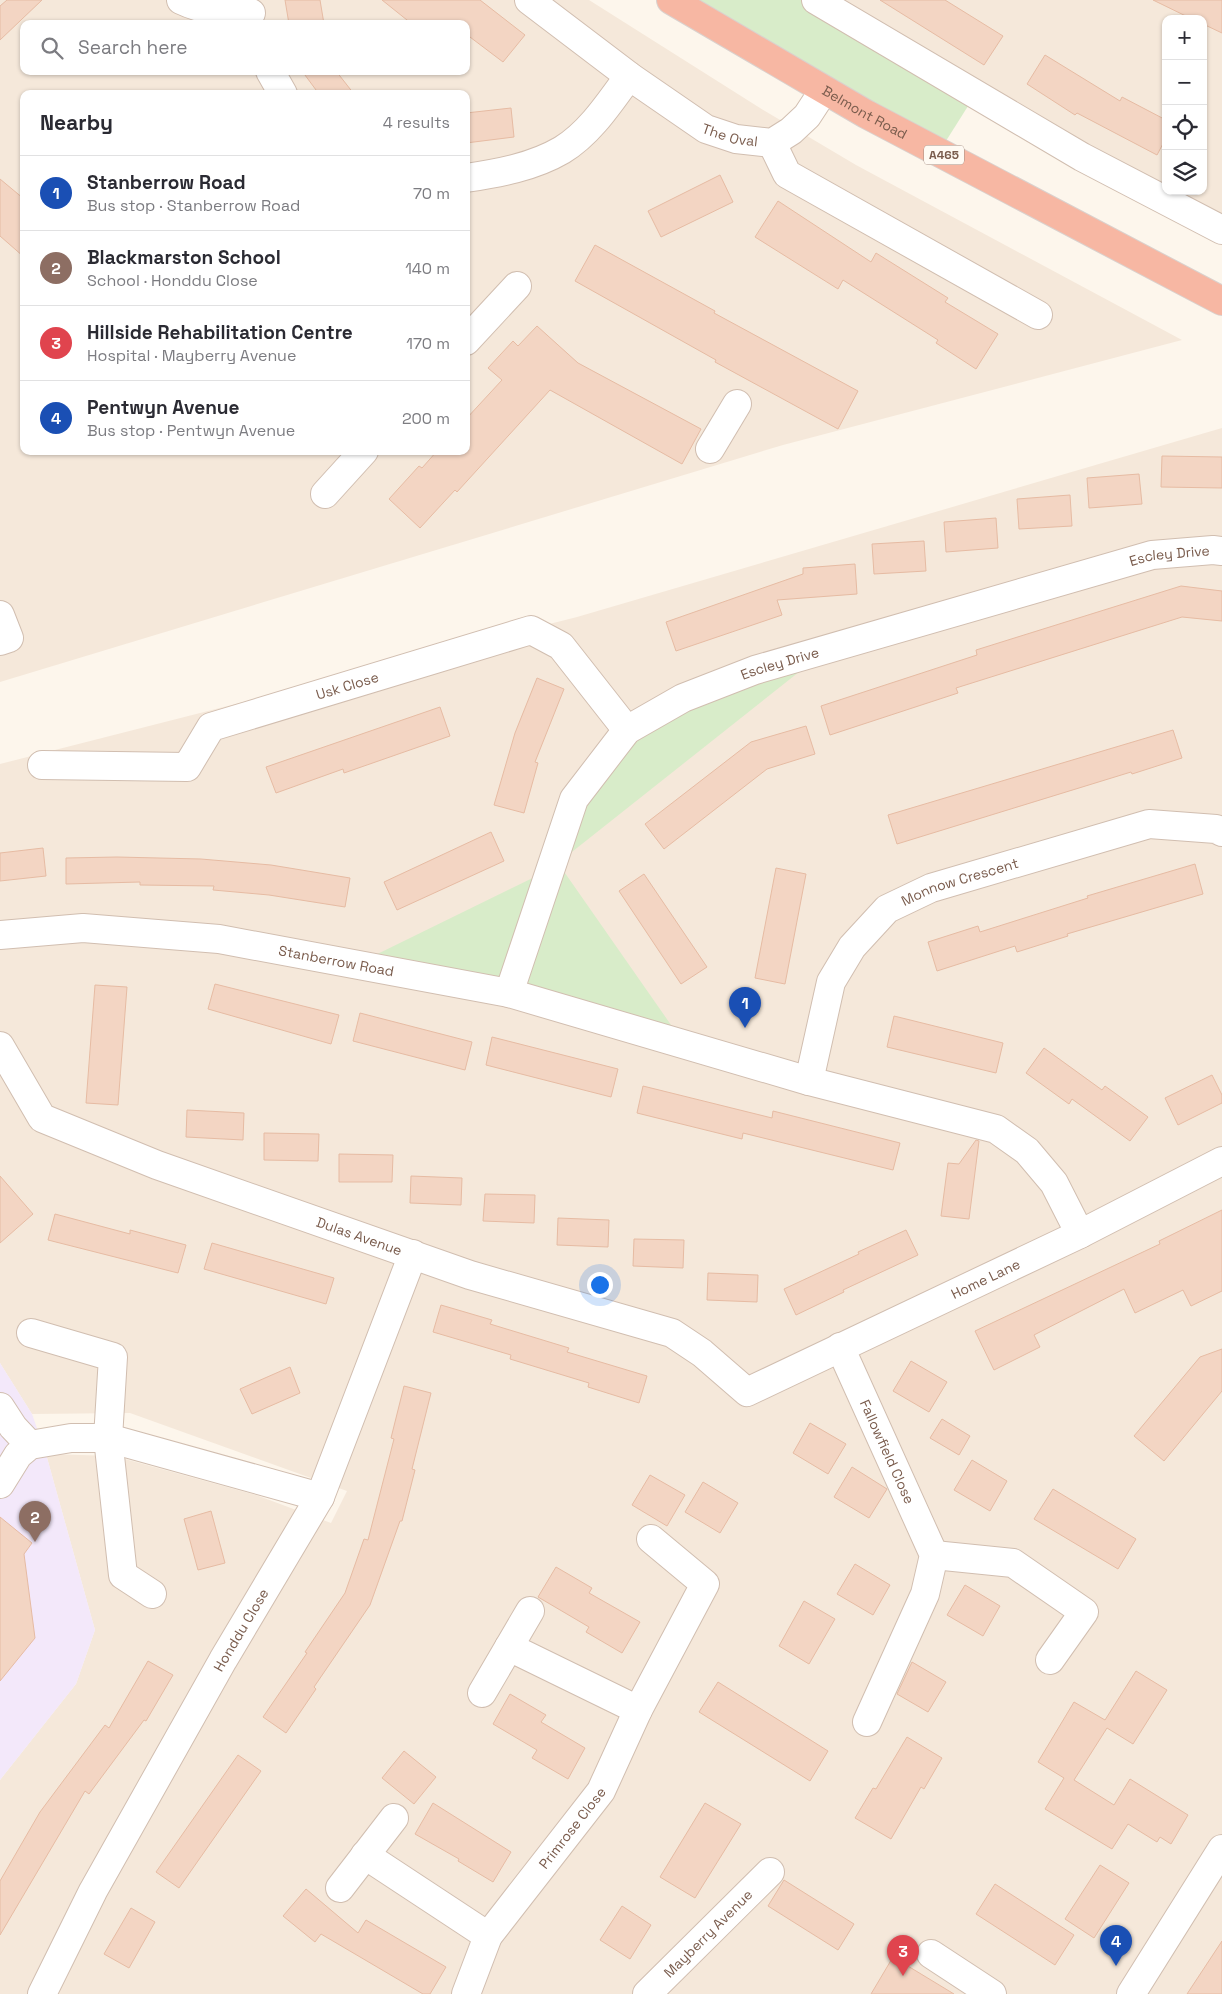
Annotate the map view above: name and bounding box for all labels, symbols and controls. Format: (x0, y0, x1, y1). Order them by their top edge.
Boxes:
map controls (1162, 15, 1207, 195)
button: + (1162, 15, 1207, 60)
search box (20, 20, 470, 75)
icon: search (38, 34, 66, 62)
text: Search here (78, 35, 188, 60)
button: − (1162, 60, 1207, 105)
street label: Belmont Road (819, 81, 910, 143)
button: locate (1162, 105, 1207, 150)
text: Nearby (40, 109, 113, 136)
text: 4 results (383, 112, 450, 133)
street label: The Oval (700, 119, 759, 150)
road number: A465 (924, 146, 964, 164)
button: layers (1162, 150, 1207, 195)
text: Stanberrow Road (87, 170, 246, 195)
text: 1 (52, 183, 60, 204)
text: 70 m (413, 183, 450, 204)
text: Bus stop · Stanberrow Road (87, 195, 300, 216)
text: Blackmarston School (87, 245, 281, 270)
text: 2 (51, 258, 61, 279)
text: 140 m (405, 258, 450, 279)
text: School · Honddu Close (87, 270, 258, 291)
text: Hillside Rehabilitation Centre (87, 320, 353, 345)
text: 3 (51, 333, 61, 354)
text: 170 m (406, 333, 450, 354)
text: Hospital · Mayberry Avenue (87, 345, 296, 366)
text: Pentwyn Avenue (87, 395, 239, 420)
text: 4 (51, 408, 61, 429)
text: 200 m (402, 408, 450, 429)
text: Bus stop · Pentwyn Avenue (87, 420, 295, 441)
street label: Escley Drive (1127, 541, 1210, 570)
street label: Escley Drive (738, 643, 821, 684)
street label: Usk Close (314, 668, 381, 704)
street label: Monnow Crescent (898, 854, 1020, 910)
street label: Stanberrow Road (277, 941, 395, 980)
pin: 1 (729, 987, 761, 1028)
street label: Dulas Avenue (314, 1213, 405, 1259)
street label: Home Lane (948, 1255, 1023, 1303)
your location (587, 1272, 613, 1298)
street label: Fallowfield Close (856, 1397, 919, 1507)
pin: 2 (19, 1501, 51, 1542)
street label: Honddu Close (209, 1585, 273, 1675)
street label: Primrose Close (535, 1783, 610, 1873)
street label: Mayberry Avenue (660, 1886, 756, 1981)
pin: 4 (1100, 1925, 1132, 1966)
pin: 3 (887, 1935, 919, 1976)

